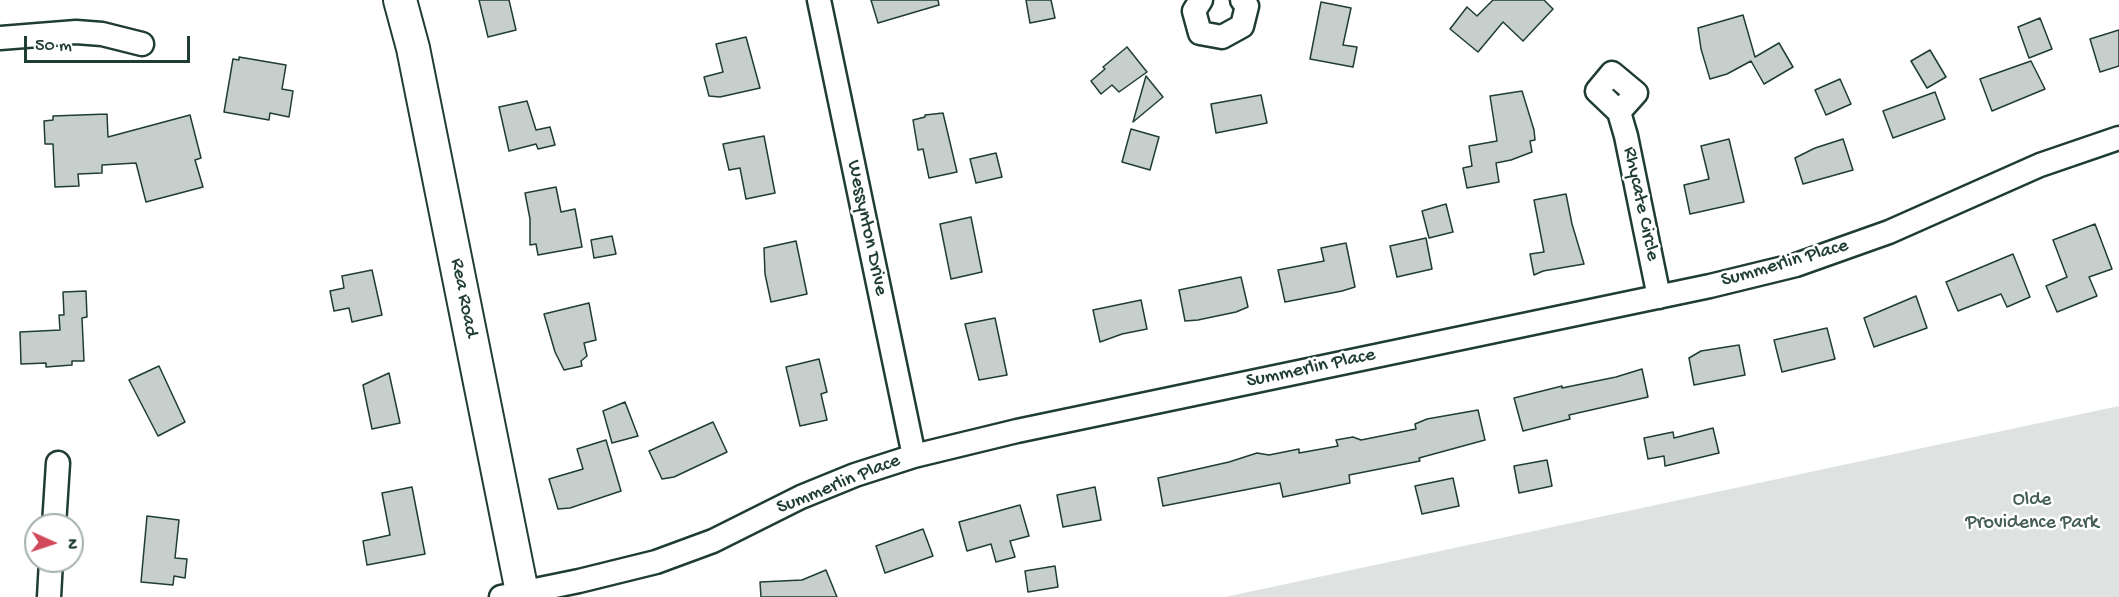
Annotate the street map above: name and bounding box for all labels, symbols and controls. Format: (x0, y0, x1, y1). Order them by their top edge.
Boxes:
scale bar (27, 24, 194, 62)
text: 50 m (35, 36, 72, 57)
street label: Rhycate Circle (1616, 145, 1664, 263)
street label: Wessynton Drive (840, 158, 892, 298)
street label: Summerlin Place (1719, 234, 1851, 294)
street label: Rea Road (444, 256, 482, 340)
street label: Summerlin Place (1244, 344, 1378, 394)
street label: Summerlin Place (774, 449, 904, 521)
park label: Olde Providence Park (1965, 489, 2099, 536)
north arrow (24, 513, 84, 573)
text: N (61, 538, 80, 550)

